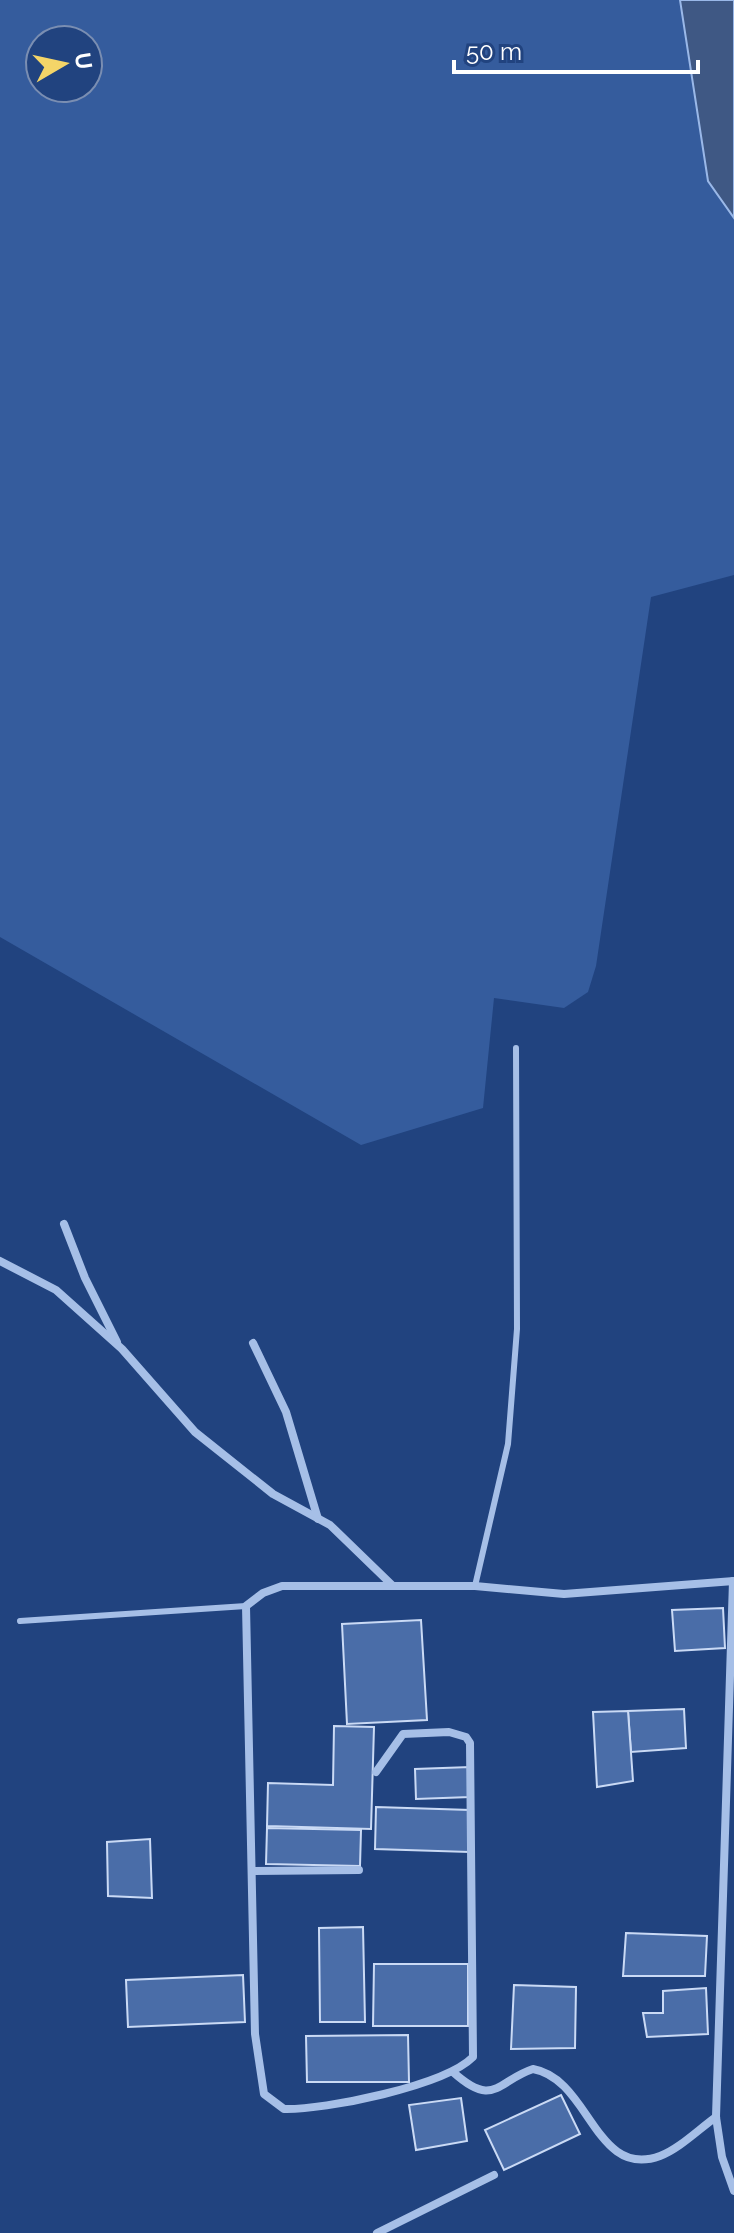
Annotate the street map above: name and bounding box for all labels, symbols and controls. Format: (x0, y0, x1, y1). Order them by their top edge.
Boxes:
north arrow (24, 24, 104, 104)
scale bar (454, 24, 698, 74)
text: 50 m (466, 37, 522, 66)
text: U (70, 51, 98, 71)

